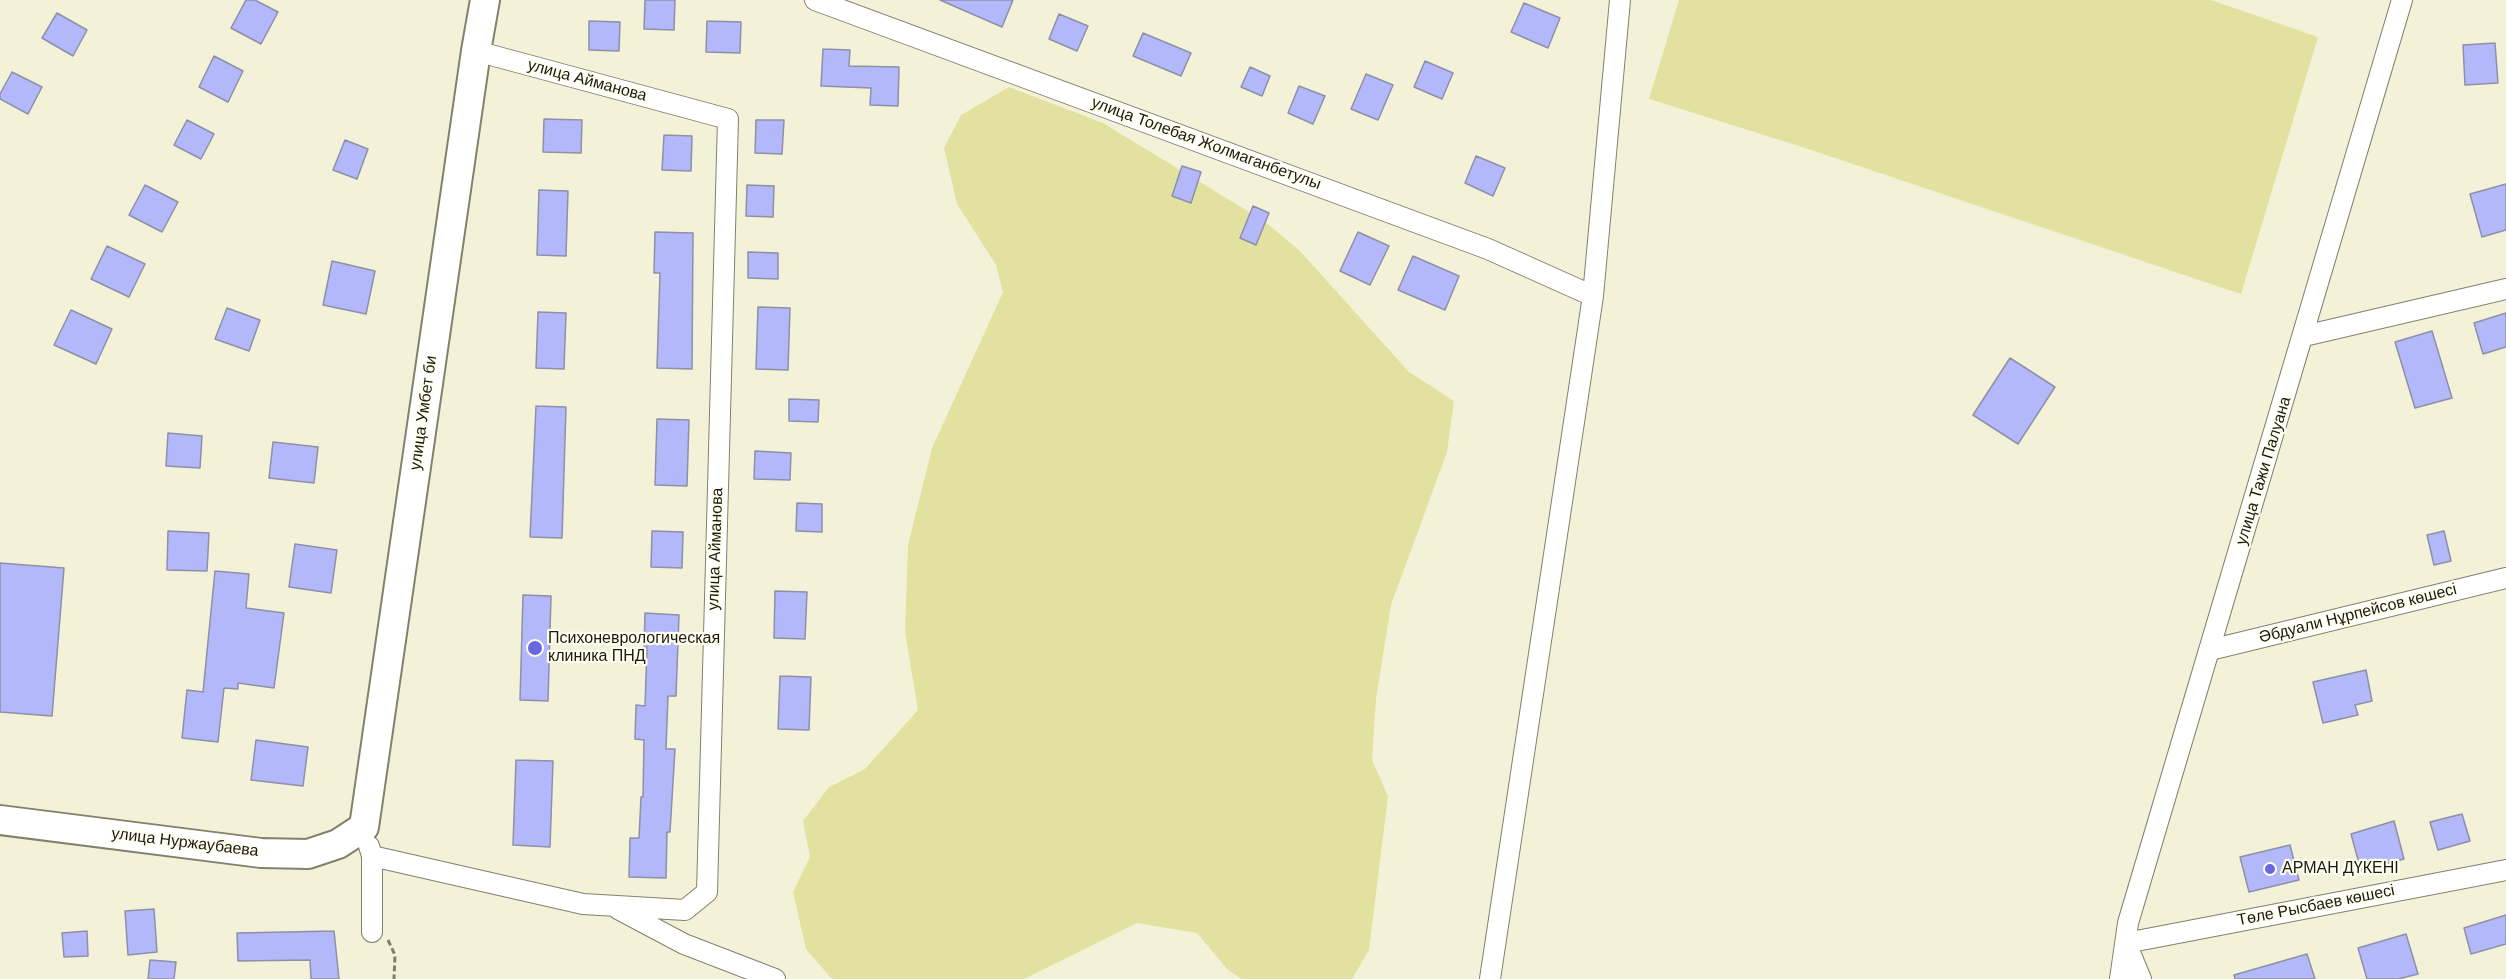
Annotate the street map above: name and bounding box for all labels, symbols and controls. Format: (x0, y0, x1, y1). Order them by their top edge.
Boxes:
street label: улица Айманова (525, 56, 649, 106)
street label: улица Толебая Жолмаганбетулы (1089, 93, 1323, 195)
street label: улица Умбет би (406, 354, 442, 472)
street label: улица Тажи Палуана (2232, 394, 2296, 548)
street label: улица Айманова (704, 487, 728, 611)
street label: Әбдуали Нұрпейсов көшесі (2257, 580, 2459, 648)
place label: Психоневрологическая клиника ПНД (548, 629, 720, 667)
marker: Психоневрологическая клиника ПНД (526, 639, 544, 657)
street label: улица Нуржаубаева (110, 824, 260, 862)
place label: АРМАН ДҮКЕНІ (2282, 859, 2399, 879)
marker: АРМАН ДҮКЕНІ (2263, 862, 2277, 876)
street label: Төле Рысбаев көшесі (2236, 881, 2396, 931)

